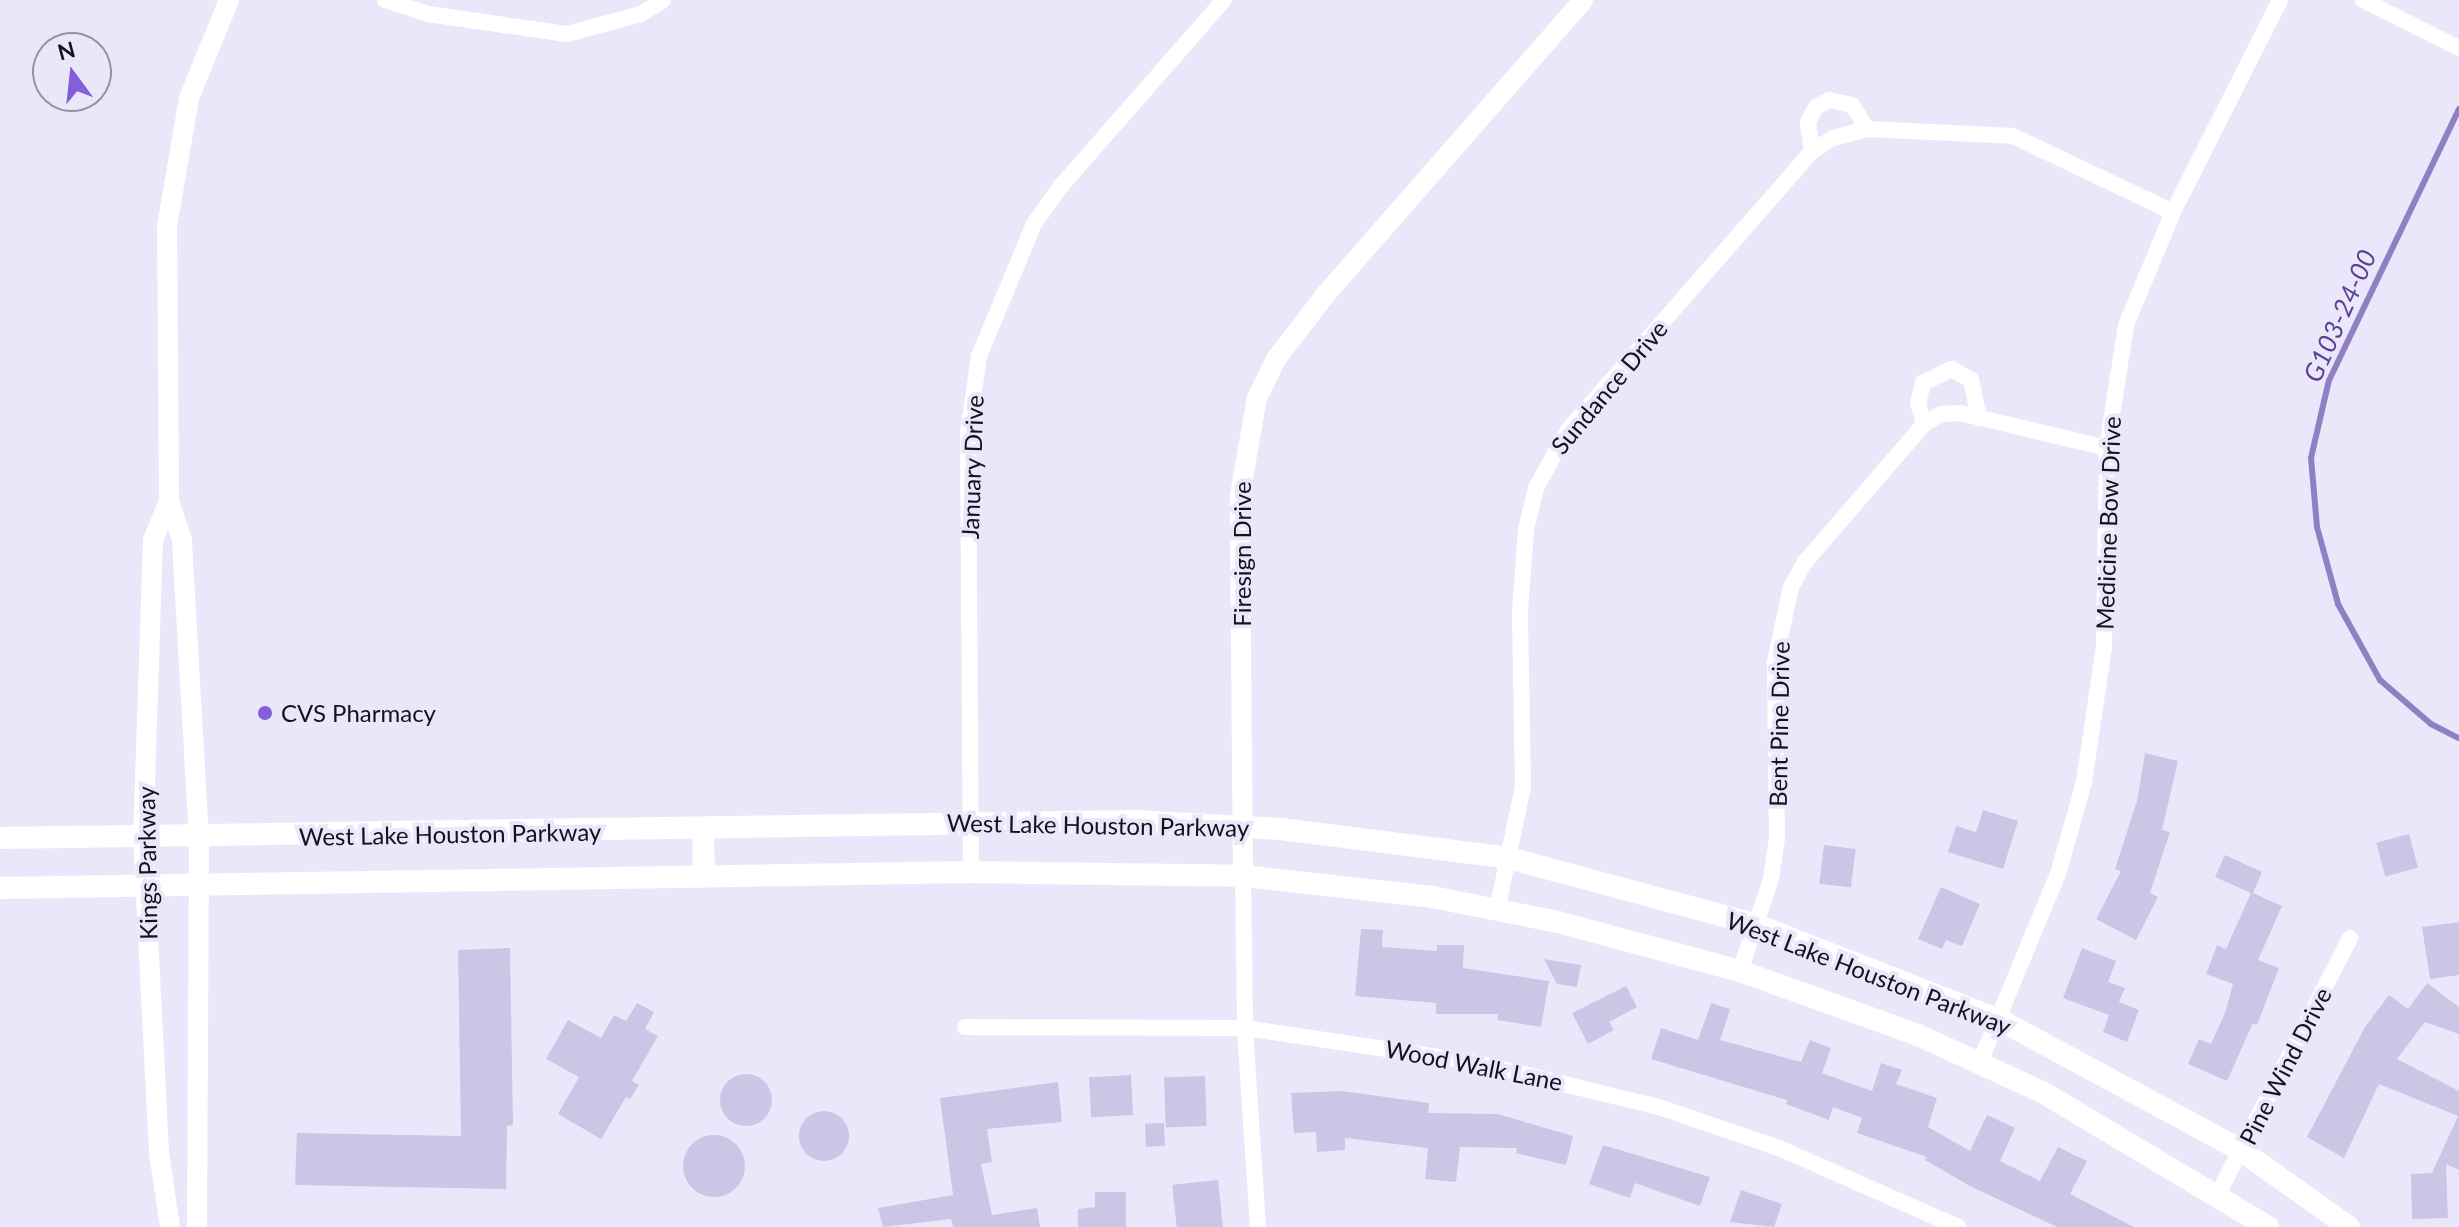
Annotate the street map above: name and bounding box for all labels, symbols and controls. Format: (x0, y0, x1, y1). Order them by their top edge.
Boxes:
north arrow (32, 32, 112, 112)
text: N (54, 35, 78, 66)
water label: G103-24-00 (2297, 245, 2383, 387)
street label: Sundance Drive (1545, 314, 1673, 460)
street label: January Drive (955, 394, 989, 540)
street label: Medicine Bow Drive (2090, 415, 2126, 631)
street label: Firesign Drive (1228, 481, 1256, 627)
street label: Bent Pine Drive (1763, 641, 1795, 807)
place label: CVS Pharmacy (281, 699, 436, 727)
marker: CVS Pharmacy (256, 704, 274, 722)
street label: Kings Parkway (131, 786, 163, 940)
street label: West Lake Houston Parkway (947, 808, 1249, 842)
street label: West Lake Houston Parkway (299, 817, 601, 851)
street label: West Lake Houston Parkway (1723, 905, 2015, 1041)
street label: Pine Wind Drive (2233, 982, 2337, 1150)
street label: Wood Walk Lane (1383, 1034, 1565, 1096)

